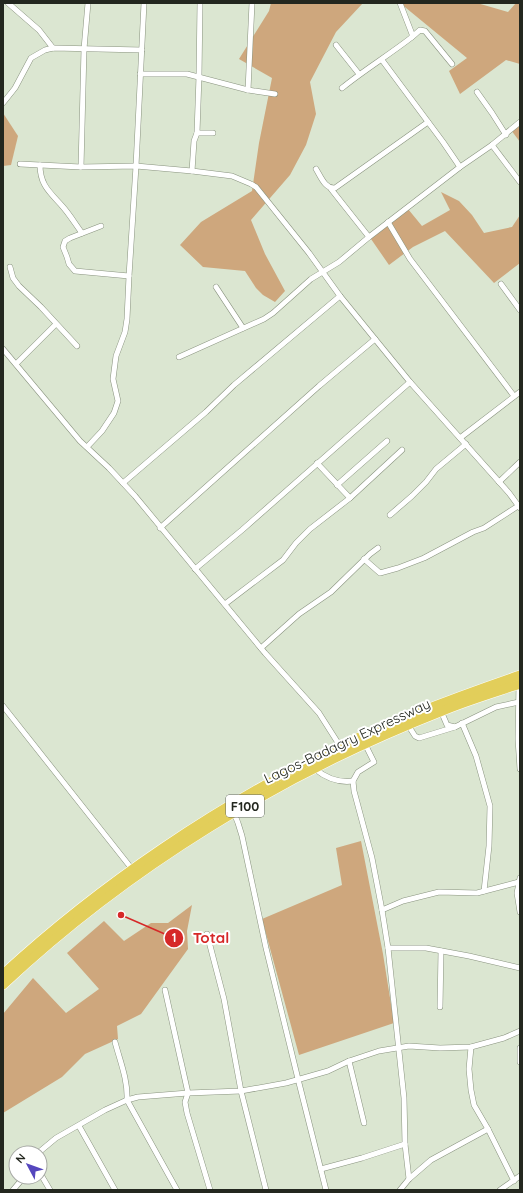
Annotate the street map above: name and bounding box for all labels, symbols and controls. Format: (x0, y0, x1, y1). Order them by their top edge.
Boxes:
street label: Lagos-Badagry Expressway (261, 694, 433, 788)
road number: F100 (226, 795, 264, 817)
callout: Total (164, 924, 237, 951)
text: Total (193, 928, 229, 947)
text: 1 (172, 930, 176, 945)
north arrow (8, 1145, 48, 1185)
text: N (13, 1151, 28, 1166)

